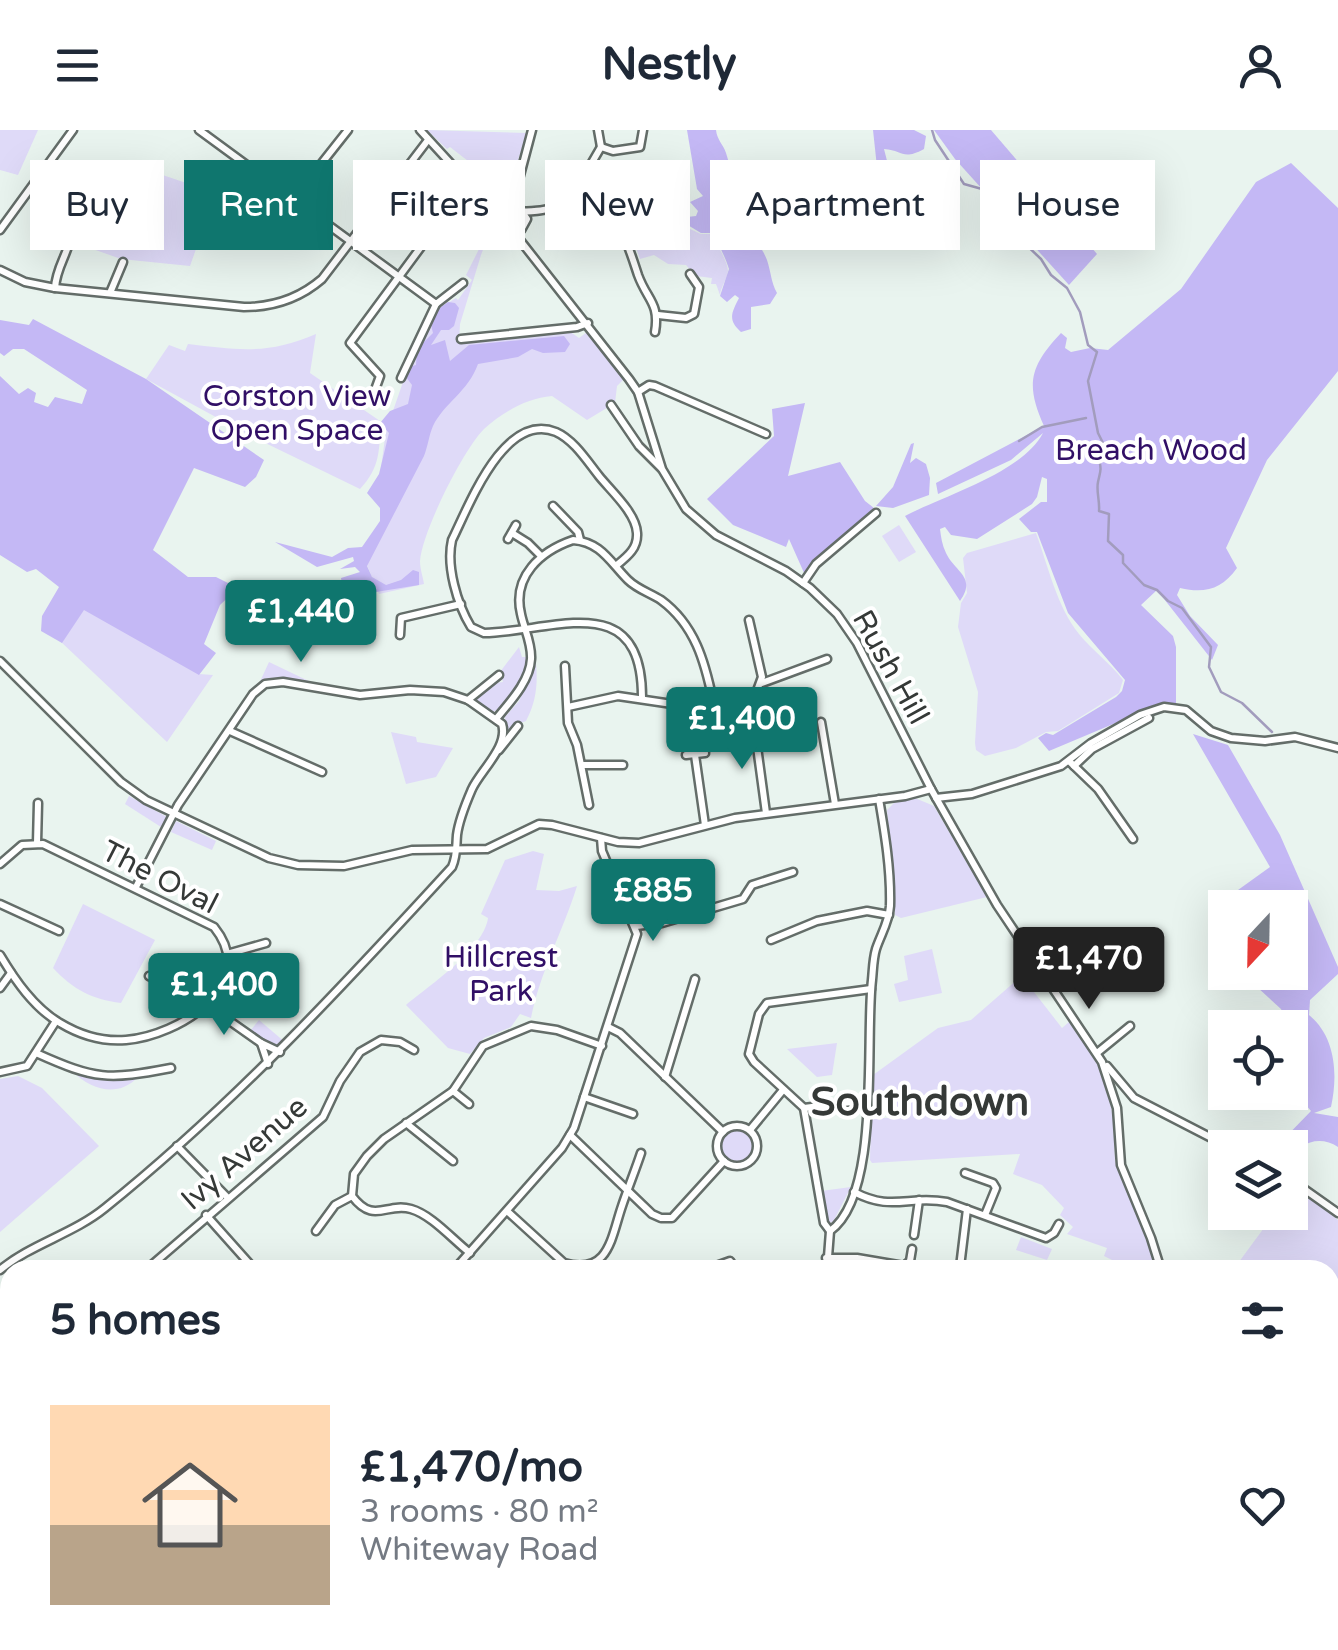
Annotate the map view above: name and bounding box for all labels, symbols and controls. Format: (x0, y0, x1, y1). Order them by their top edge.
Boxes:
icon: menu (50, 38, 105, 93)
text: Nestly (602, 38, 736, 92)
icon: person (1233, 38, 1288, 93)
chip: Buy (30, 160, 164, 250)
chip: Rent (184, 160, 333, 250)
chip: Filters (353, 160, 525, 250)
chip: New (545, 160, 690, 250)
chip: Apartment (710, 160, 960, 250)
chip: House (980, 160, 1155, 250)
park label: Corston View Open Space (203, 378, 391, 449)
park label: Breach Wood (1055, 432, 1247, 469)
pin: £1,440 (220, 580, 382, 665)
text: £1,440 (247, 593, 355, 631)
street label: Rush Hill (844, 604, 937, 731)
pin: £1,400 (661, 687, 823, 772)
text: £1,400 (688, 700, 796, 738)
street label: The Oval (95, 832, 224, 922)
pin: £885 (594, 859, 712, 944)
text: £885 (613, 872, 693, 910)
north arrow (1208, 890, 1308, 990)
map controls (1208, 890, 1308, 1230)
pin: £1,470 (1008, 927, 1170, 1012)
park label: Hillcrest Park (444, 939, 558, 1010)
text: £1,470 (1035, 940, 1143, 978)
pin: £1,400 (143, 953, 305, 1038)
text: £1,400 (170, 966, 278, 1004)
button: locate (1208, 1010, 1308, 1110)
district label: Southdown (811, 1078, 1029, 1126)
street label: Ivy Avenue (174, 1088, 315, 1218)
button: layers (1208, 1130, 1308, 1230)
icon: filters (1235, 1293, 1290, 1348)
text: 5 homes (50, 1295, 221, 1346)
text: £1,470/mo (360, 1442, 583, 1493)
icon: home (130, 1445, 250, 1565)
icon: heart (1235, 1478, 1290, 1533)
text: 3 rooms · 80 m² (360, 1493, 599, 1531)
text: Whiteway Road (360, 1531, 599, 1569)

